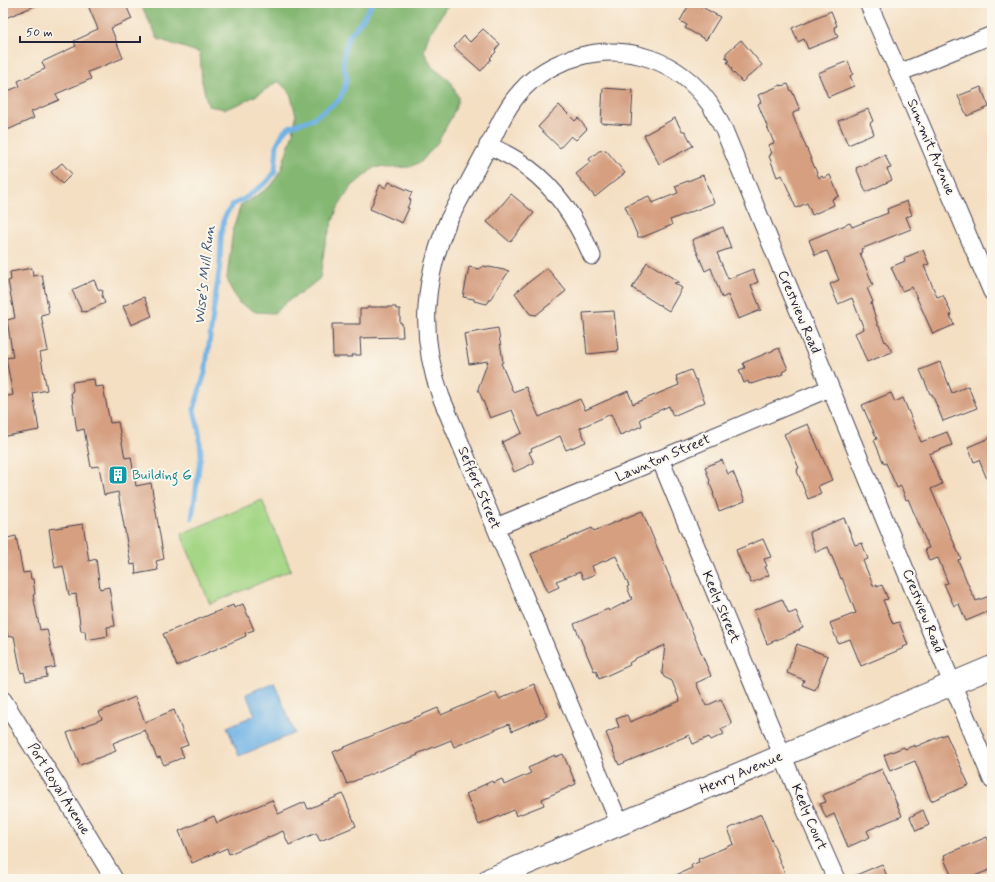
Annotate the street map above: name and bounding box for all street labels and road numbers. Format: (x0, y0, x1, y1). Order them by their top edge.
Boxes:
street label: Summit Avenue (903, 96, 960, 198)
street label: Crestview Road (773, 268, 825, 356)
street label: Lawnton Street (613, 430, 713, 486)
street label: Seffert Street (453, 444, 505, 532)
street label: Crestview Road (898, 566, 948, 656)
street label: Keely Street (698, 568, 745, 647)
street label: Port Royal Avenue (24, 740, 95, 839)
street label: Henry Avenue (697, 747, 785, 799)
street label: Keely Court (787, 781, 831, 853)

